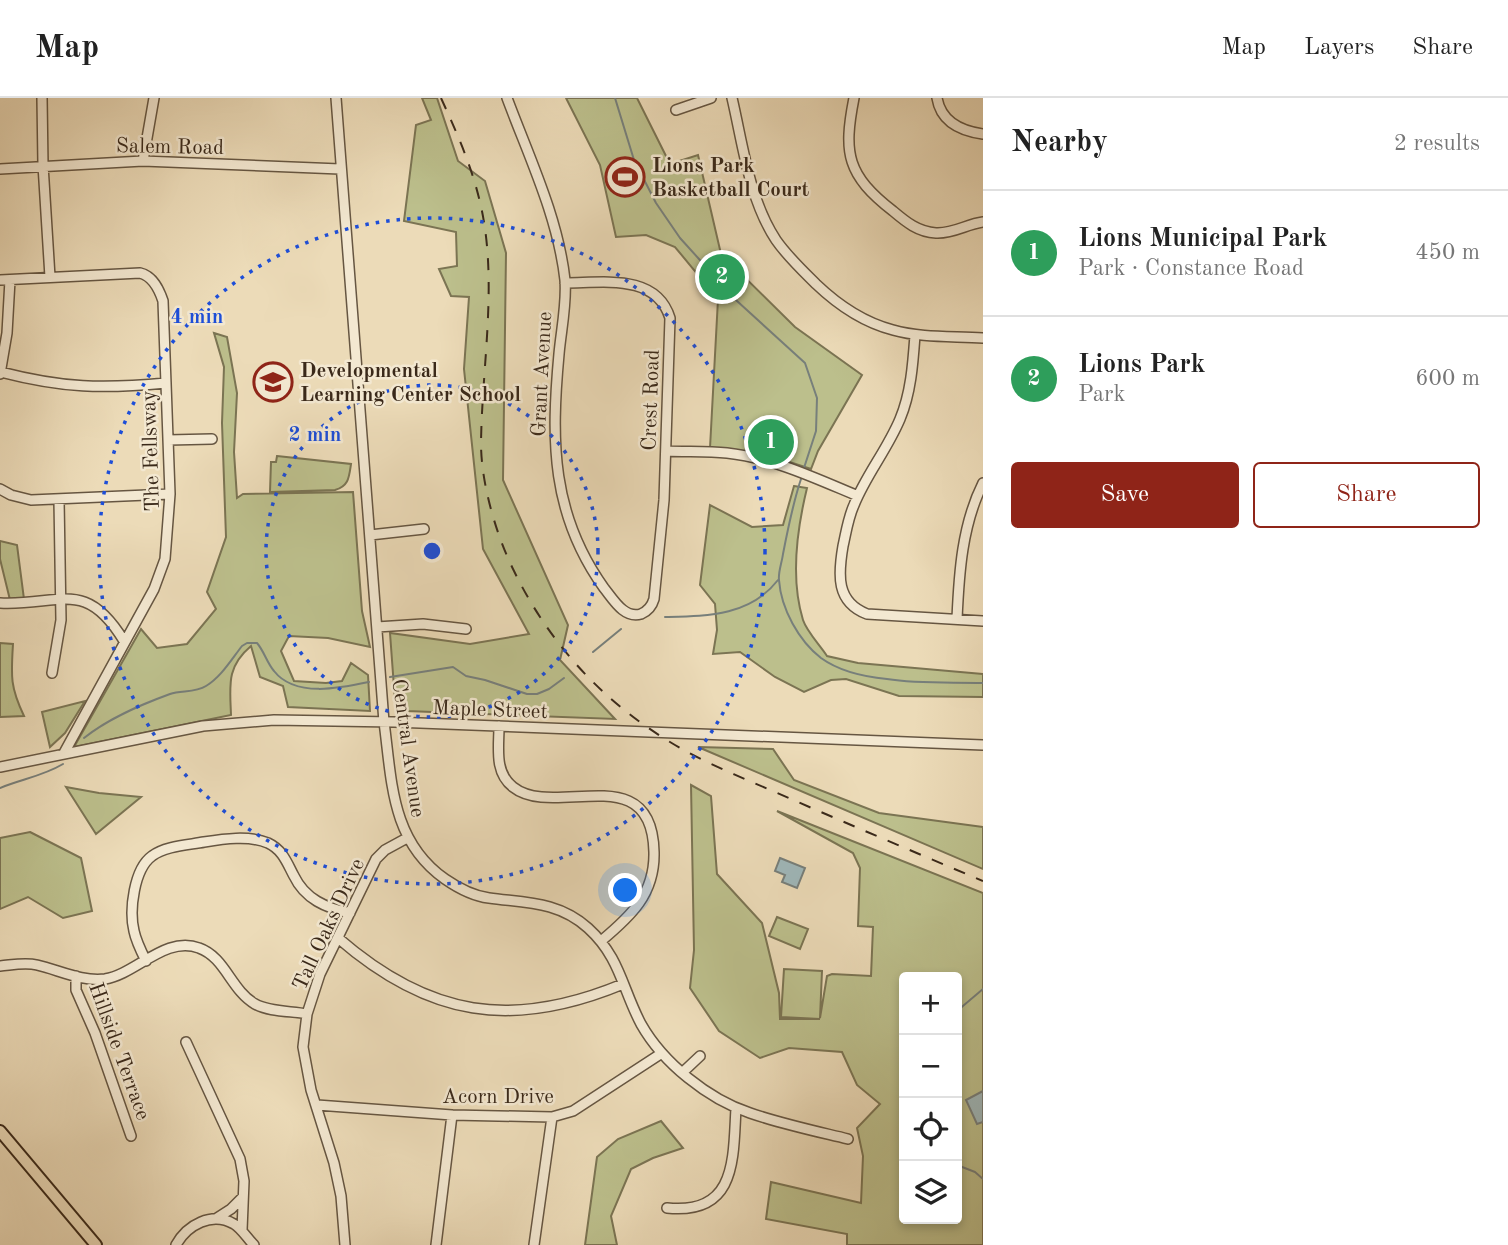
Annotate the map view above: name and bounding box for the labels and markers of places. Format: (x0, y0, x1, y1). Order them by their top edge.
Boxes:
sports icon: Lions Park Basketball Court (604, 156, 646, 198)
place label: Lions Park Basketball Court (652, 156, 810, 201)
pin: 2 (699, 251, 745, 303)
school or university icon: Developmental Learning Center School (252, 361, 294, 403)
place label: Developmental Learning Center School (300, 361, 521, 406)
pin: 1 (748, 416, 794, 468)
centre of rings (420, 539, 444, 563)

